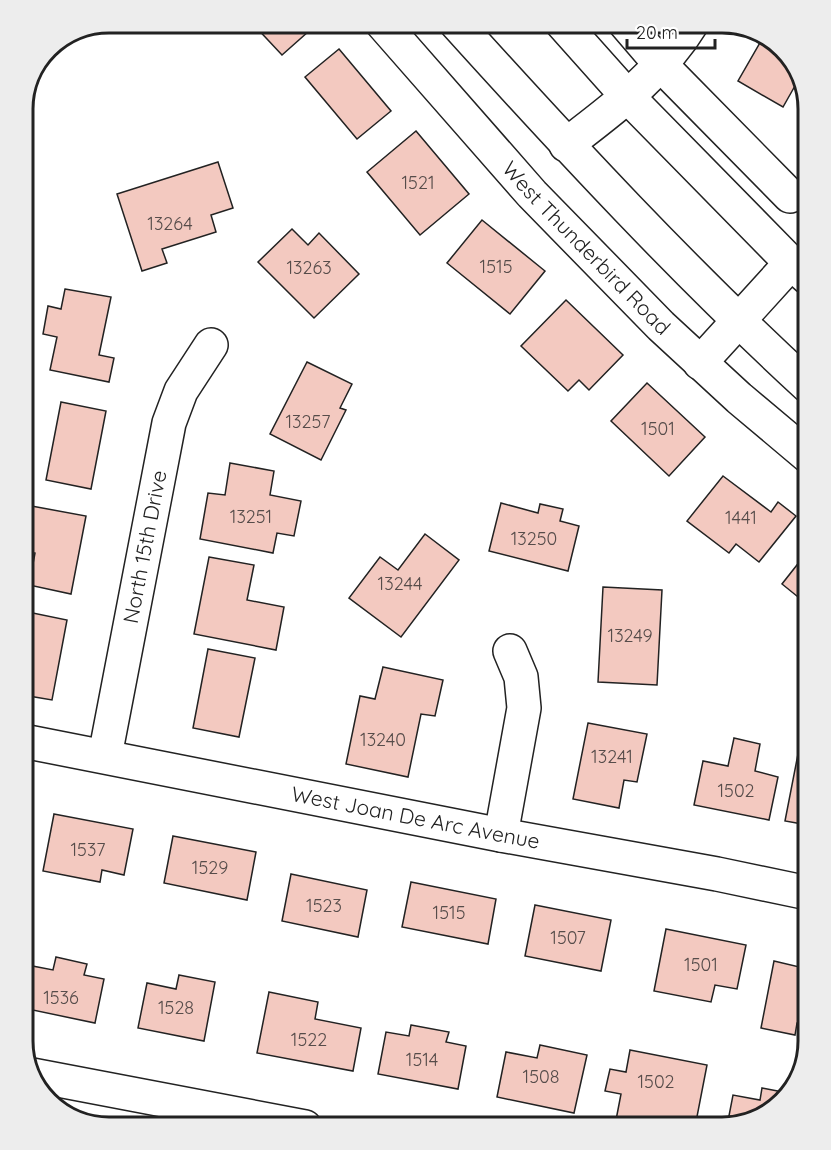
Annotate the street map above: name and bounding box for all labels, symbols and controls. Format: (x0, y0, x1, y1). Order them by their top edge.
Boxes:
scale bar (627, 12, 716, 50)
text: 20 m (636, 21, 678, 44)
street label: West Thunderbird Road (497, 155, 676, 340)
house number: 1521 (401, 171, 435, 194)
house number: 13264 (147, 212, 193, 235)
house number: 1515 (480, 255, 512, 278)
house number: 13263 (286, 256, 332, 279)
house number: 13257 (285, 410, 331, 433)
house number: 1501 (641, 417, 675, 440)
street label: North 15th Drive (117, 468, 172, 625)
house number: 13251 (230, 505, 272, 528)
house number: 1441 (725, 506, 757, 529)
house number: 13250 (511, 527, 557, 550)
house number: 13244 (378, 572, 422, 595)
house number: 13249 (608, 624, 652, 647)
house number: 13240 (360, 728, 406, 751)
house number: 13241 (591, 745, 633, 768)
house number: 1502 (717, 779, 755, 802)
street label: West Joan De Arc Avenue (289, 780, 542, 854)
house number: 1537 (70, 838, 106, 861)
house number: 1529 (192, 856, 228, 879)
house number: 1523 (306, 894, 342, 917)
house number: 1515 (433, 901, 465, 924)
house number: 1507 (550, 926, 586, 949)
house number: 1501 (684, 953, 718, 976)
house number: 1536 (43, 986, 79, 1009)
house number: 1528 (158, 996, 194, 1019)
house number: 1522 (291, 1028, 327, 1051)
house number: 1514 (406, 1048, 438, 1071)
house number: 1508 (523, 1065, 559, 1088)
house number: 1502 (637, 1070, 675, 1093)

